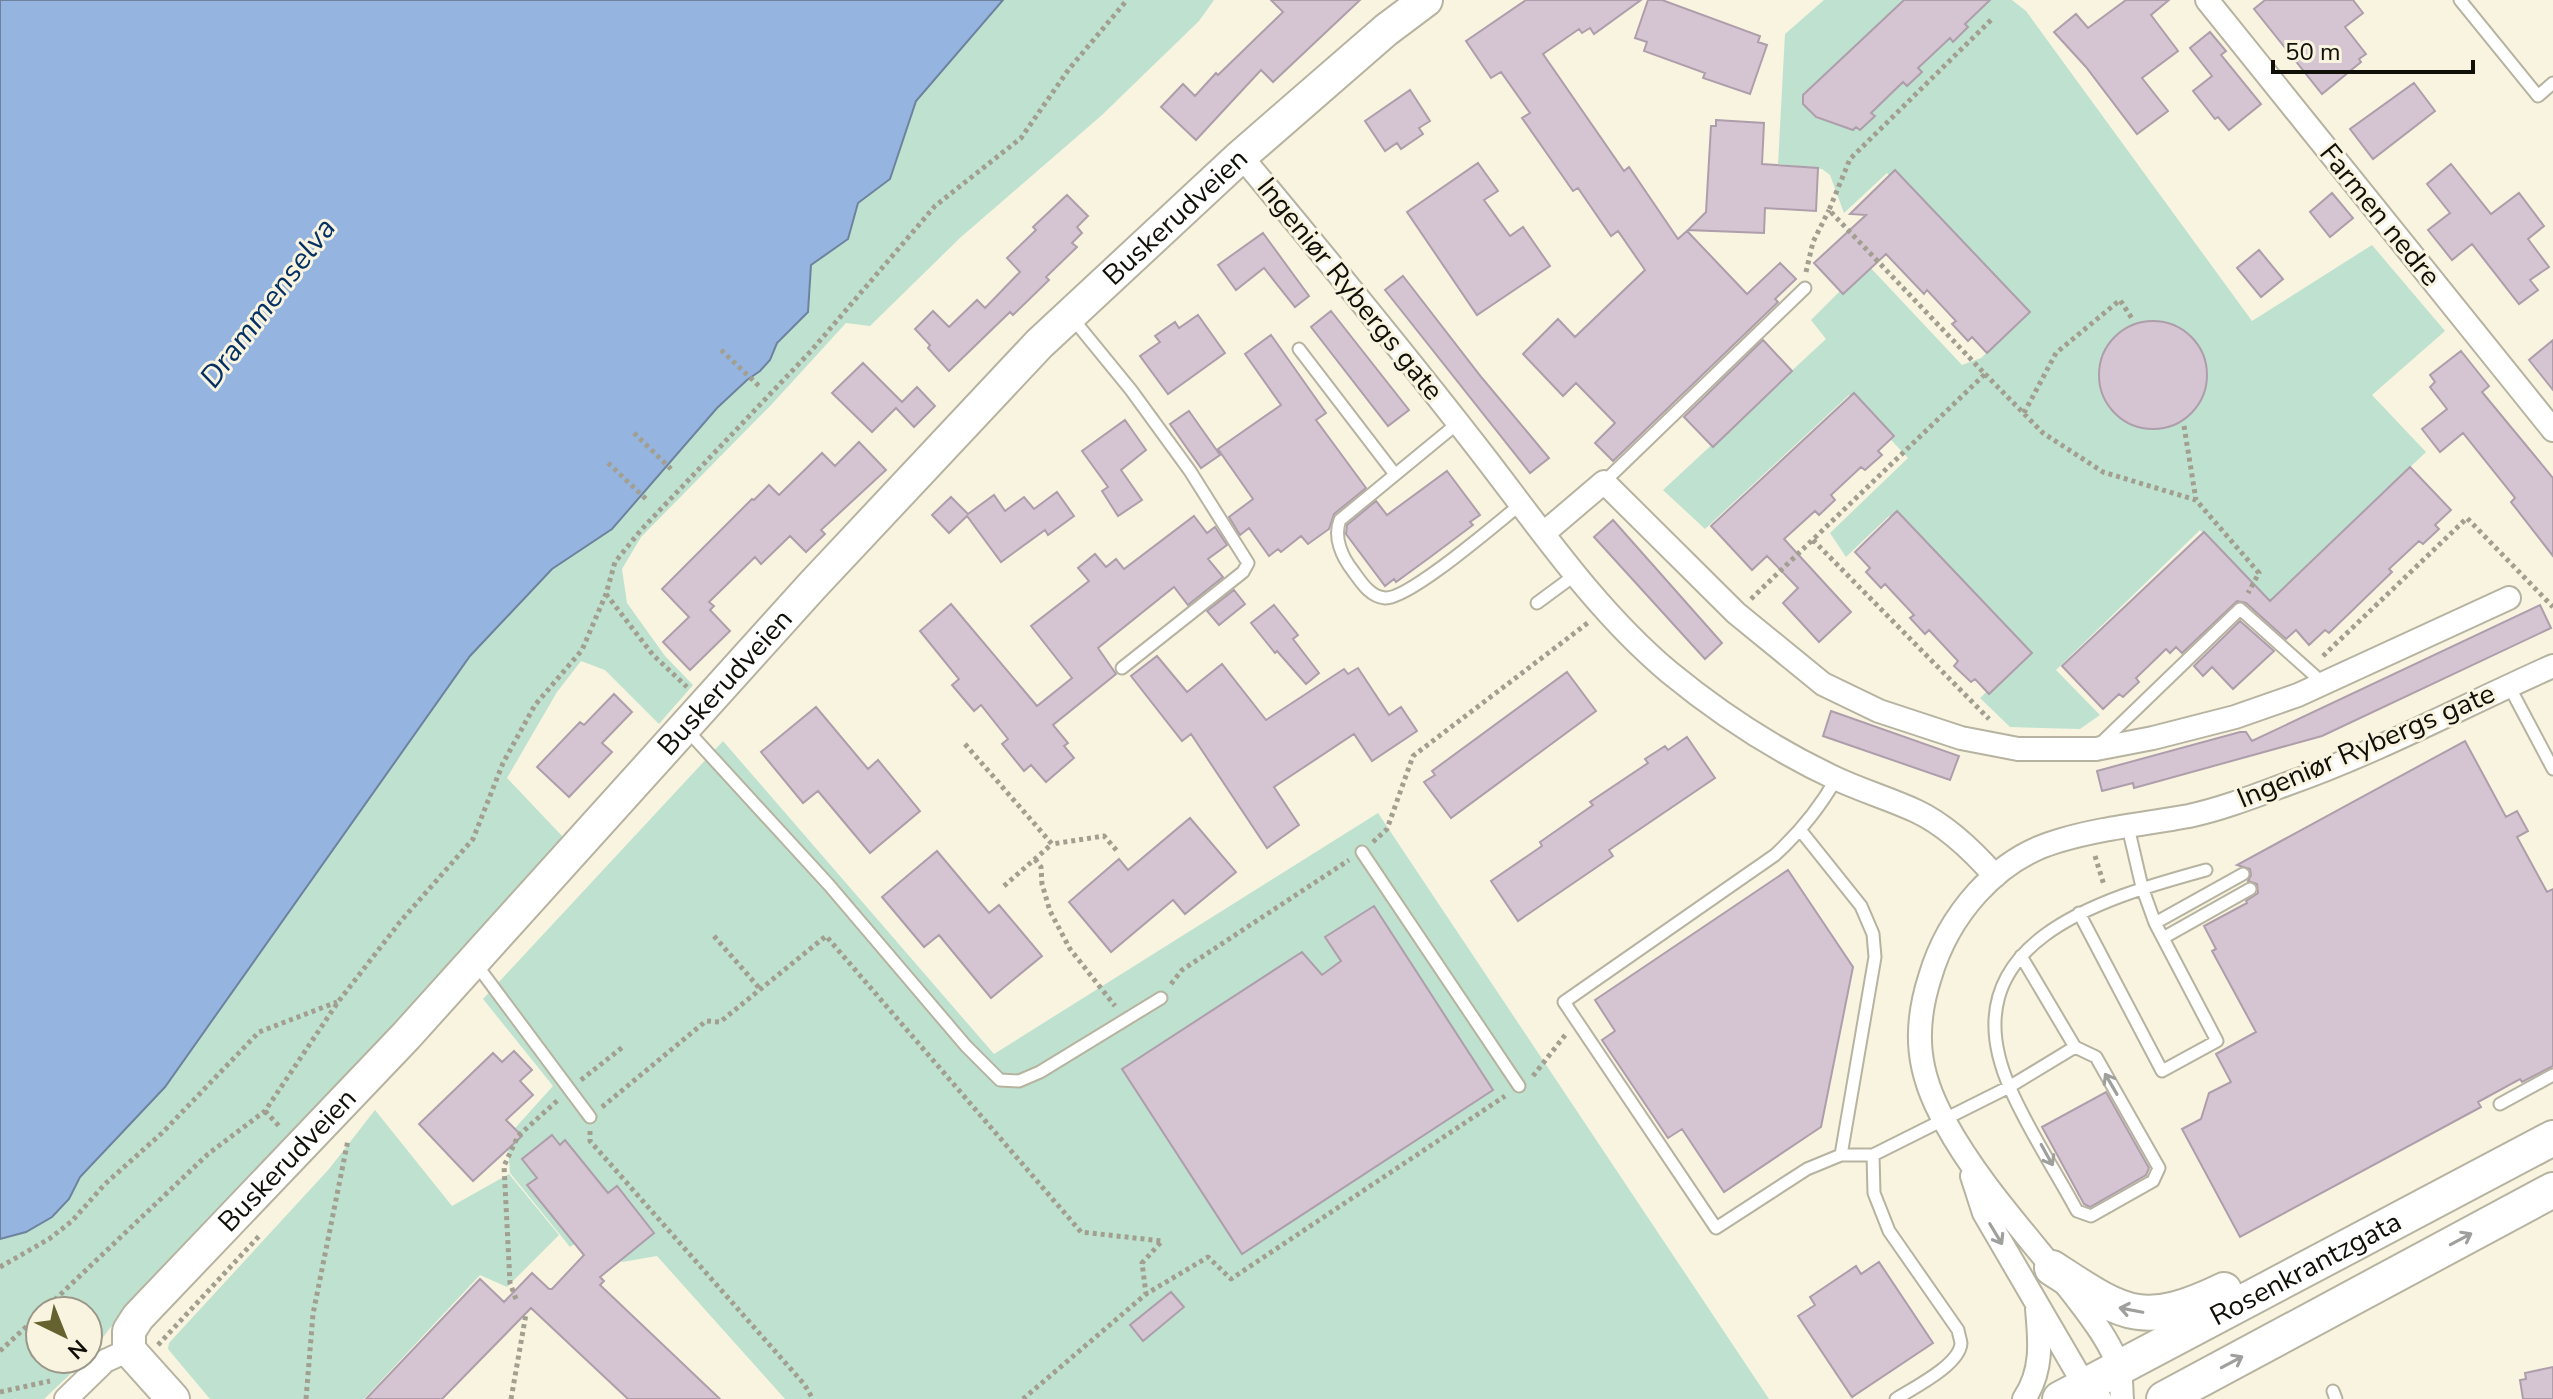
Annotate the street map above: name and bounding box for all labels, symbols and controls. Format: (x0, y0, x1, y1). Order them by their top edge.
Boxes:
scale bar (2273, 24, 2473, 74)
text: 50 m (2285, 36, 2341, 68)
street label: Farmen nedre (2311, 136, 2449, 294)
street label: Buskerudveien (1095, 140, 1256, 294)
street label: Ingeniør Rybergs gate (1248, 170, 1452, 408)
water label: Drammenselva (191, 210, 345, 396)
street label: Buskerudveien (649, 601, 801, 764)
street label: Ingeniør Rybergs gate (2231, 674, 2501, 818)
one-way arrow (2103, 1073, 2118, 1097)
street label: Buskerudveien (210, 1080, 365, 1240)
one-way arrow (2039, 1143, 2055, 1166)
street label: Rosenkrantzgata (2203, 1203, 2408, 1335)
one-way arrow (1988, 1222, 2004, 1245)
one-way arrow (2449, 1231, 2473, 1246)
north arrow (24, 1295, 104, 1375)
one-way arrow (2118, 1302, 2144, 1317)
text: N (61, 1332, 93, 1365)
one-way arrow (2220, 1354, 2244, 1369)

